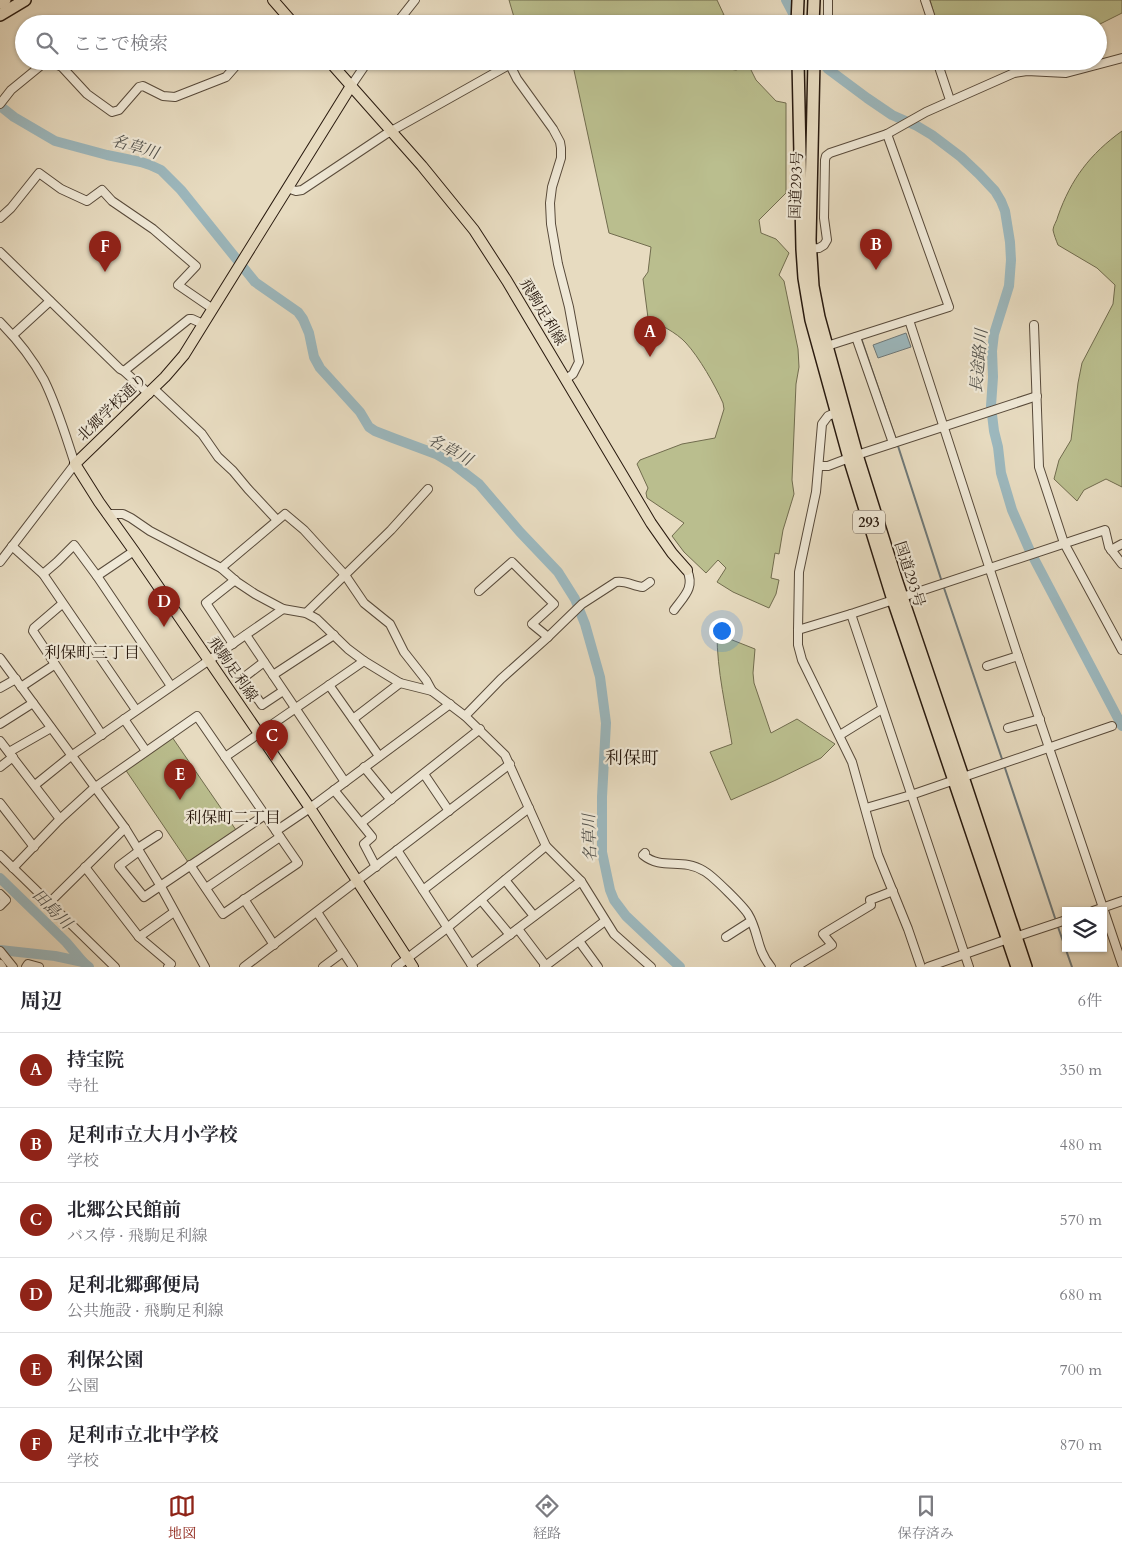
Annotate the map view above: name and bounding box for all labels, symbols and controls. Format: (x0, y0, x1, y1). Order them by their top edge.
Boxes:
search box (15, 15, 1107, 70)
icon: search (33, 29, 61, 57)
text: ここで検索 (73, 31, 168, 57)
water label: 名草川 (109, 129, 163, 165)
street label: 国道293号 (785, 151, 807, 219)
pin: B (860, 229, 892, 270)
pin: F (89, 231, 121, 272)
street label: 飛駒足利線 (515, 275, 571, 349)
pin: A (634, 316, 666, 357)
water label: 長途路川 (965, 326, 993, 394)
street label: 北郷学校通り (73, 369, 151, 445)
water label: 名草川 (424, 429, 478, 472)
road number: 293 (853, 511, 885, 534)
street label: 国道293号 (890, 539, 930, 609)
pin: D (148, 586, 180, 627)
your location (709, 618, 735, 644)
street label: 飛駒足利線 (203, 633, 263, 705)
district label: 利保町三丁目 (44, 642, 140, 664)
pin: C (256, 720, 288, 761)
district label: 利保町 (605, 746, 659, 771)
pin: E (164, 759, 196, 800)
district label: 利保町二丁目 (185, 807, 281, 829)
water label: 名草川 (578, 812, 602, 862)
water label: 田島川 (27, 884, 78, 935)
map controls (1062, 907, 1107, 952)
button: layers (1062, 907, 1107, 952)
text: 周辺 (20, 987, 62, 1016)
text: 6件 (1078, 990, 1102, 1012)
text: 持宝院 (67, 1047, 124, 1073)
text: A (30, 1059, 42, 1081)
text: 350 m (1060, 1059, 1102, 1081)
text: 寺社 (67, 1075, 99, 1097)
text: 足利市立大月小学校 (67, 1122, 238, 1148)
text: B (30, 1134, 42, 1156)
text: 480 m (1060, 1134, 1102, 1156)
text: 学校 (67, 1150, 99, 1172)
text: 北郷公民館前 (67, 1197, 181, 1223)
text: C (30, 1209, 42, 1231)
text: 570 m (1060, 1209, 1102, 1231)
text: バス停 · 飛駒足利線 (67, 1225, 208, 1247)
text: 足利北郷郵便局 (67, 1272, 200, 1298)
text: D (29, 1284, 43, 1306)
text: 680 m (1060, 1284, 1102, 1306)
text: 公共施設 · 飛駒足利線 (67, 1300, 224, 1322)
text: 利保公園 (67, 1347, 143, 1373)
text: E (31, 1359, 41, 1381)
text: 700 m (1060, 1359, 1102, 1381)
text: 公園 (67, 1375, 99, 1397)
text: 足利市立北中学校 (67, 1422, 219, 1448)
text: F (31, 1434, 41, 1456)
text: 870 m (1060, 1434, 1102, 1456)
text: 学校 (67, 1450, 99, 1472)
tab: 地図 (168, 1492, 196, 1543)
tab: 経路 (533, 1492, 561, 1543)
tab: 保存済み (898, 1492, 954, 1543)

